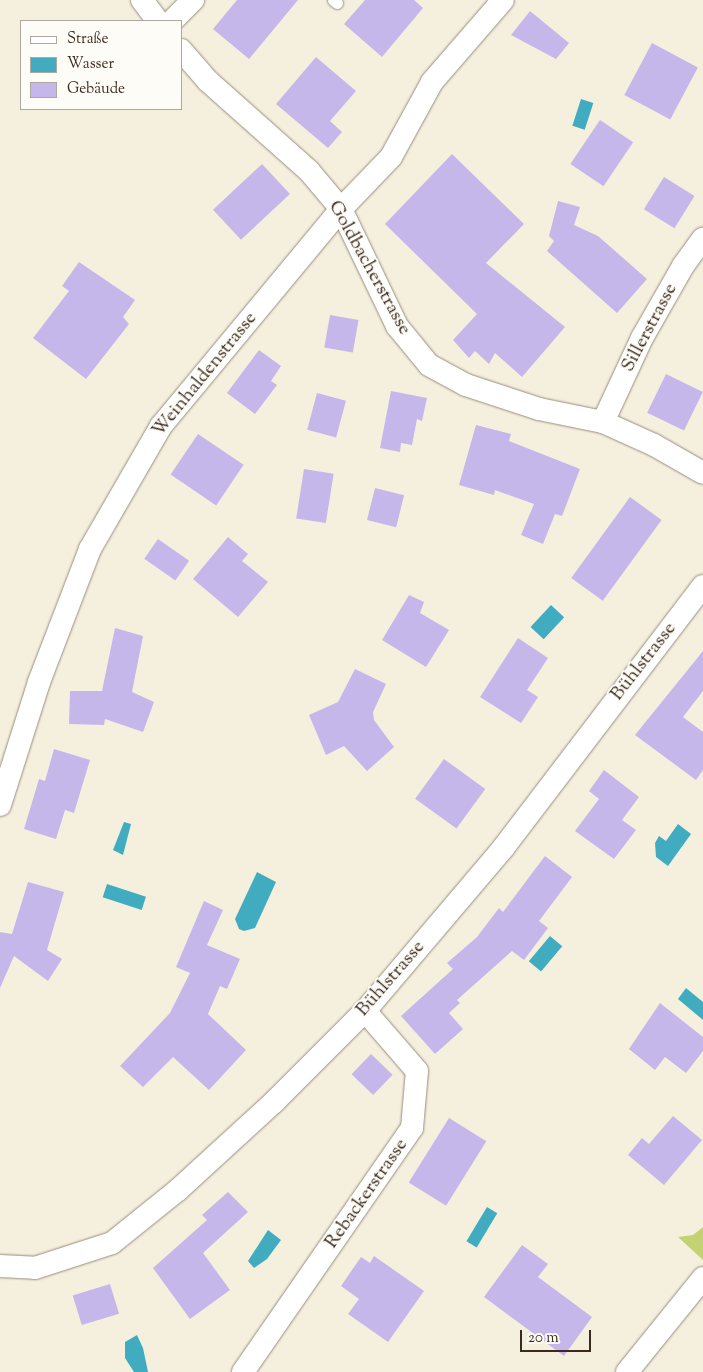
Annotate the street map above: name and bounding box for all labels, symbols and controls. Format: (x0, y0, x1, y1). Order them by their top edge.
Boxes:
legend (20, 20, 182, 110)
text: Straße (67, 29, 109, 50)
text: Wasser (67, 54, 114, 75)
text: Gebäude (67, 79, 125, 100)
street label: Goldbacherstrasse (323, 197, 415, 339)
street label: Sillerstrasse (617, 280, 683, 376)
street label: Weinhaldenstrasse (148, 308, 262, 442)
street label: Bühlstrasse (606, 618, 682, 706)
street label: Bühlstrasse (352, 936, 430, 1022)
street label: Rebackerstrasse (321, 1135, 413, 1253)
scale bar (523, 1320, 594, 1352)
text: 20 m (528, 1328, 559, 1349)

